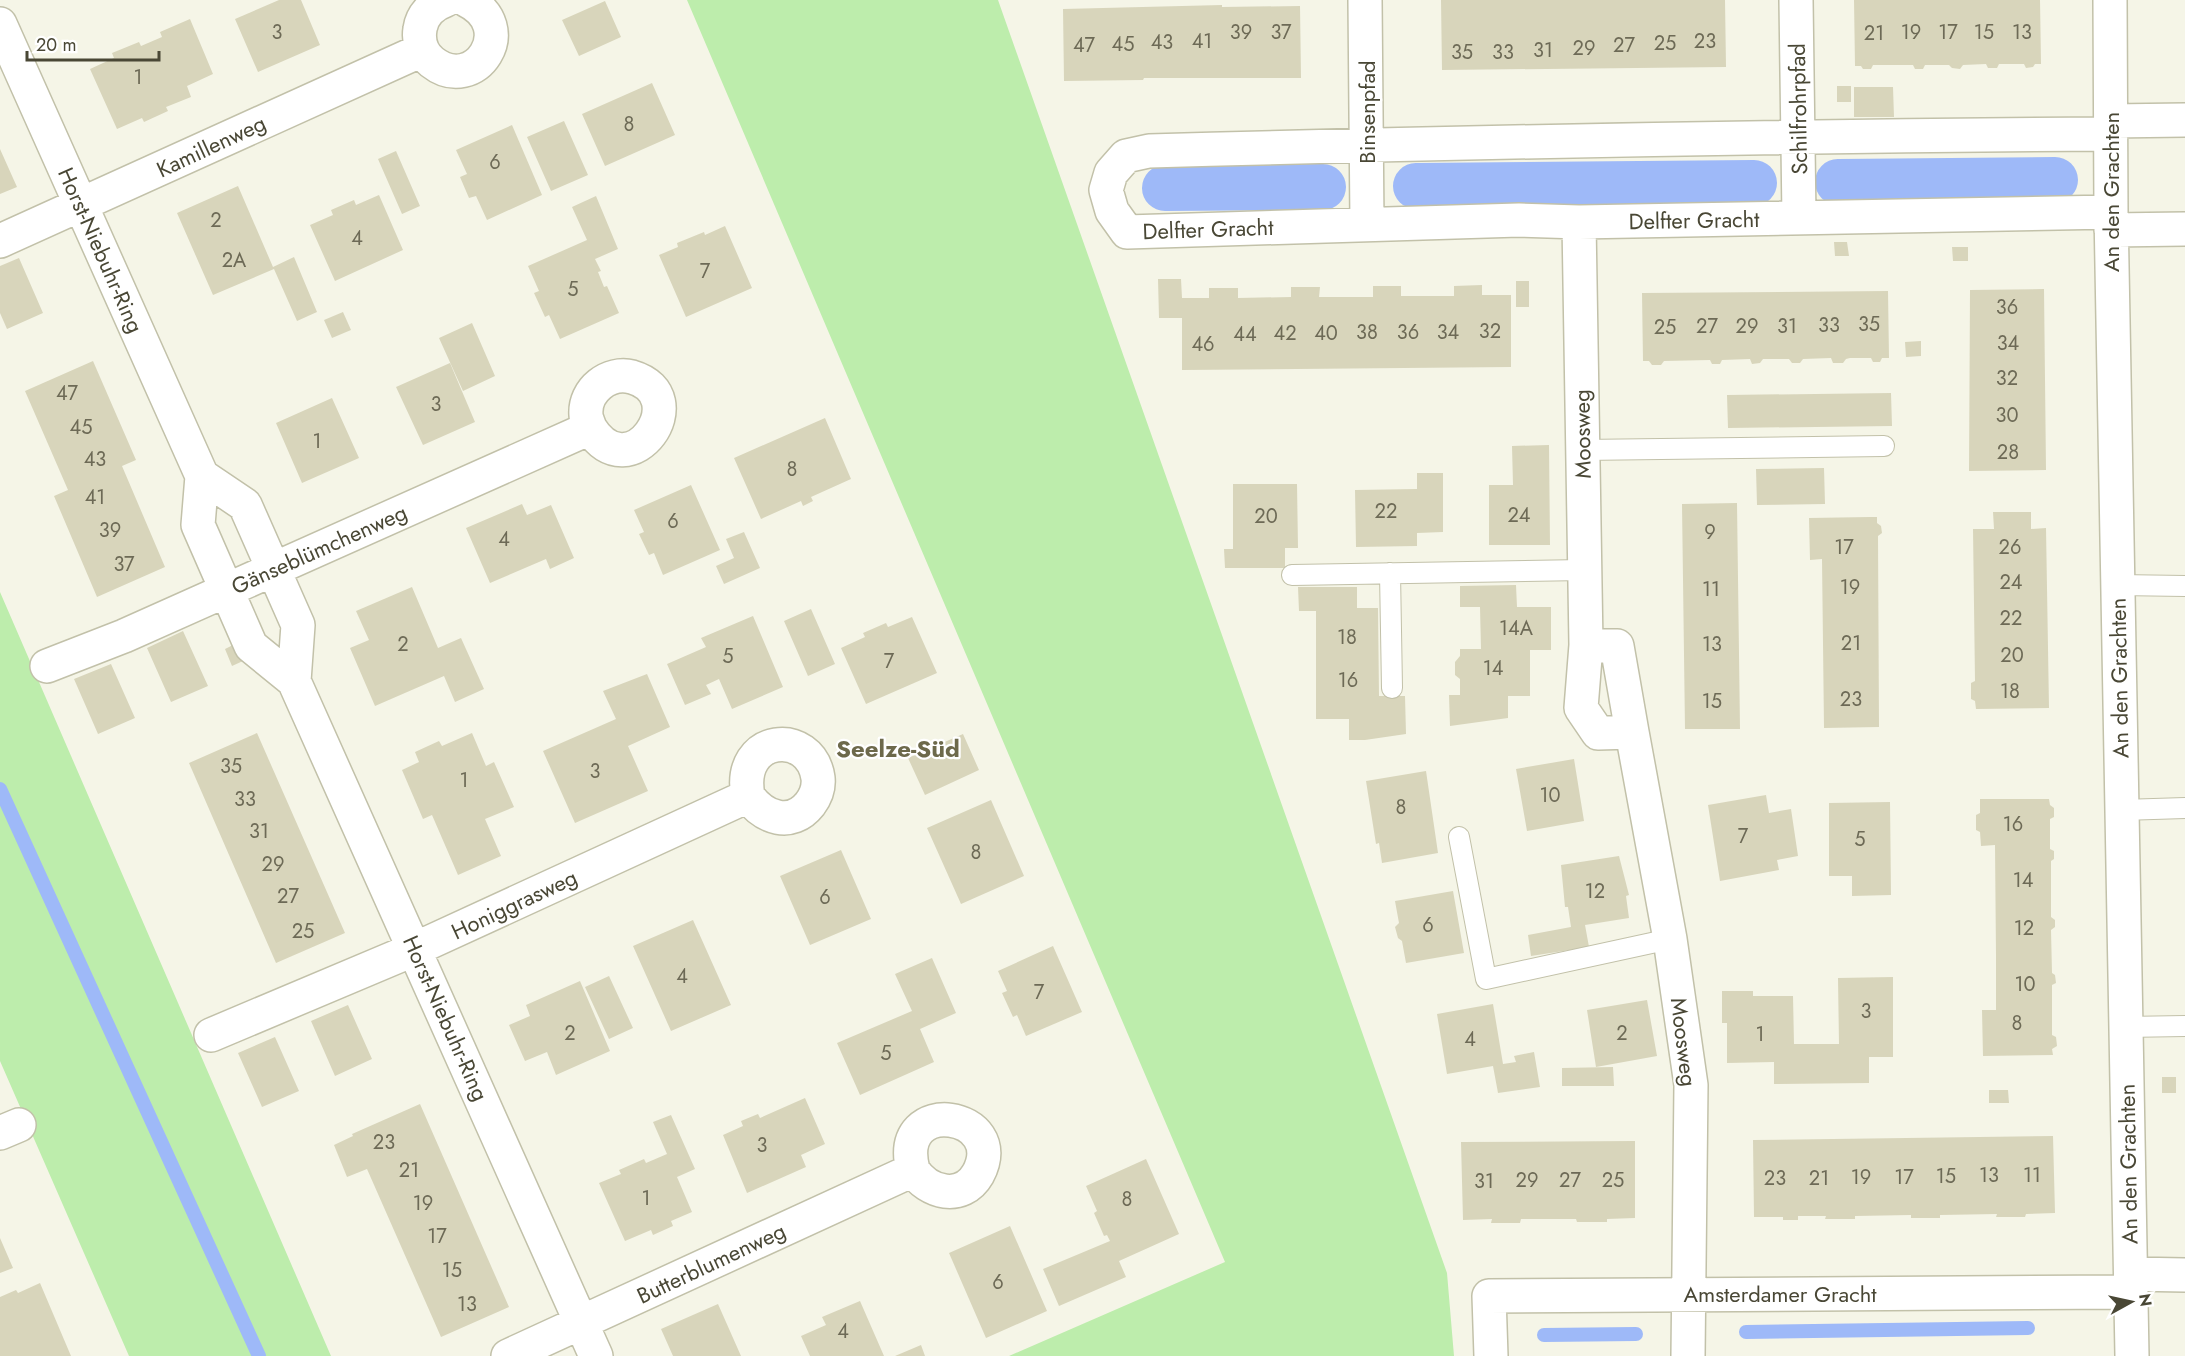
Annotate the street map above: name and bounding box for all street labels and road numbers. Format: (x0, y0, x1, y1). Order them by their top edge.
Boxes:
street label: Schilfrohrpfad (1781, 43, 1815, 175)
street label: Binsenpfad (1351, 60, 1383, 164)
street label: Kamillenweg (151, 107, 271, 185)
street label: An den Grachten (2095, 112, 2127, 272)
street label: Horst-Niebuhr-Ring (50, 162, 152, 338)
street label: Delfter Gracht (1628, 203, 1760, 237)
street label: Delfter Gracht (1142, 211, 1275, 247)
street label: Moosweg (1565, 389, 1599, 479)
street label: Gänseblümchenweg (226, 496, 412, 602)
street label: An den Grachten (2102, 598, 2136, 758)
street label: Honiggrasweg (446, 861, 582, 947)
street label: Horst-Niebuhr-Ring (395, 930, 497, 1106)
street label: Moosweg (1663, 996, 1705, 1088)
street label: An den Grachten (2111, 1084, 2145, 1244)
street label: Butterblumenweg (631, 1215, 791, 1311)
street label: Amsterdamer Gracht (1684, 1278, 1877, 1310)

